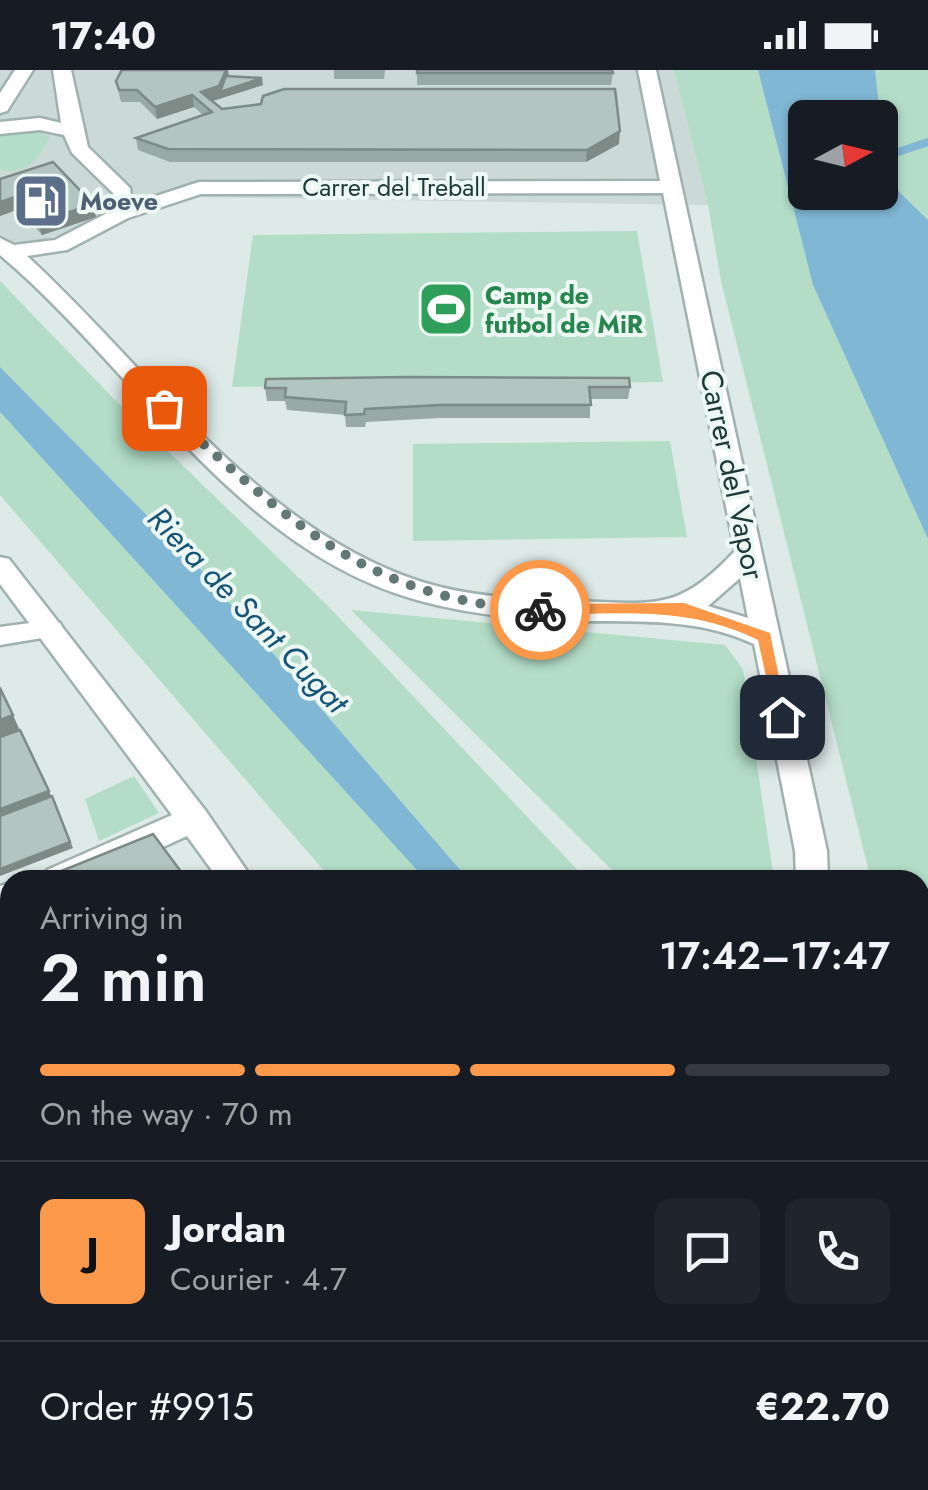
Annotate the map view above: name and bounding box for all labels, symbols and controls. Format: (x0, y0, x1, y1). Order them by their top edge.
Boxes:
text: 17:40 (50, 8, 156, 63)
north arrow (788, 100, 898, 210)
map controls (788, 100, 898, 210)
street label: Carrer del Treball (302, 169, 486, 205)
fuel station icon: Moeve (11, 171, 71, 231)
place label: Moeve (80, 183, 158, 219)
place label: Camp de futbol de MiR (485, 277, 644, 342)
sports icon: Camp de futbol de MiR (416, 279, 476, 339)
pin (122, 366, 207, 451)
street label: Carrer del Vapor (689, 366, 776, 584)
icon: bag (137, 381, 192, 436)
water label: Riera de Sant Cugat (137, 496, 361, 725)
courier (490, 560, 590, 660)
icon: bike (513, 583, 568, 638)
pin (740, 675, 825, 760)
icon: home (755, 690, 810, 745)
text: Arriving in (40, 895, 184, 941)
text: 17:42–17:47 (659, 928, 890, 983)
text: 2 min (40, 931, 207, 1025)
text: On the way · 70 m (40, 1091, 293, 1137)
button: chat (655, 1199, 760, 1304)
button: phone (785, 1199, 890, 1304)
text: Jordan (170, 1201, 286, 1256)
text: J (86, 1224, 99, 1279)
text: Courier · 4.7 (170, 1256, 347, 1302)
text: Order #9915 (40, 1379, 254, 1434)
text: €22.70 (755, 1379, 890, 1434)

